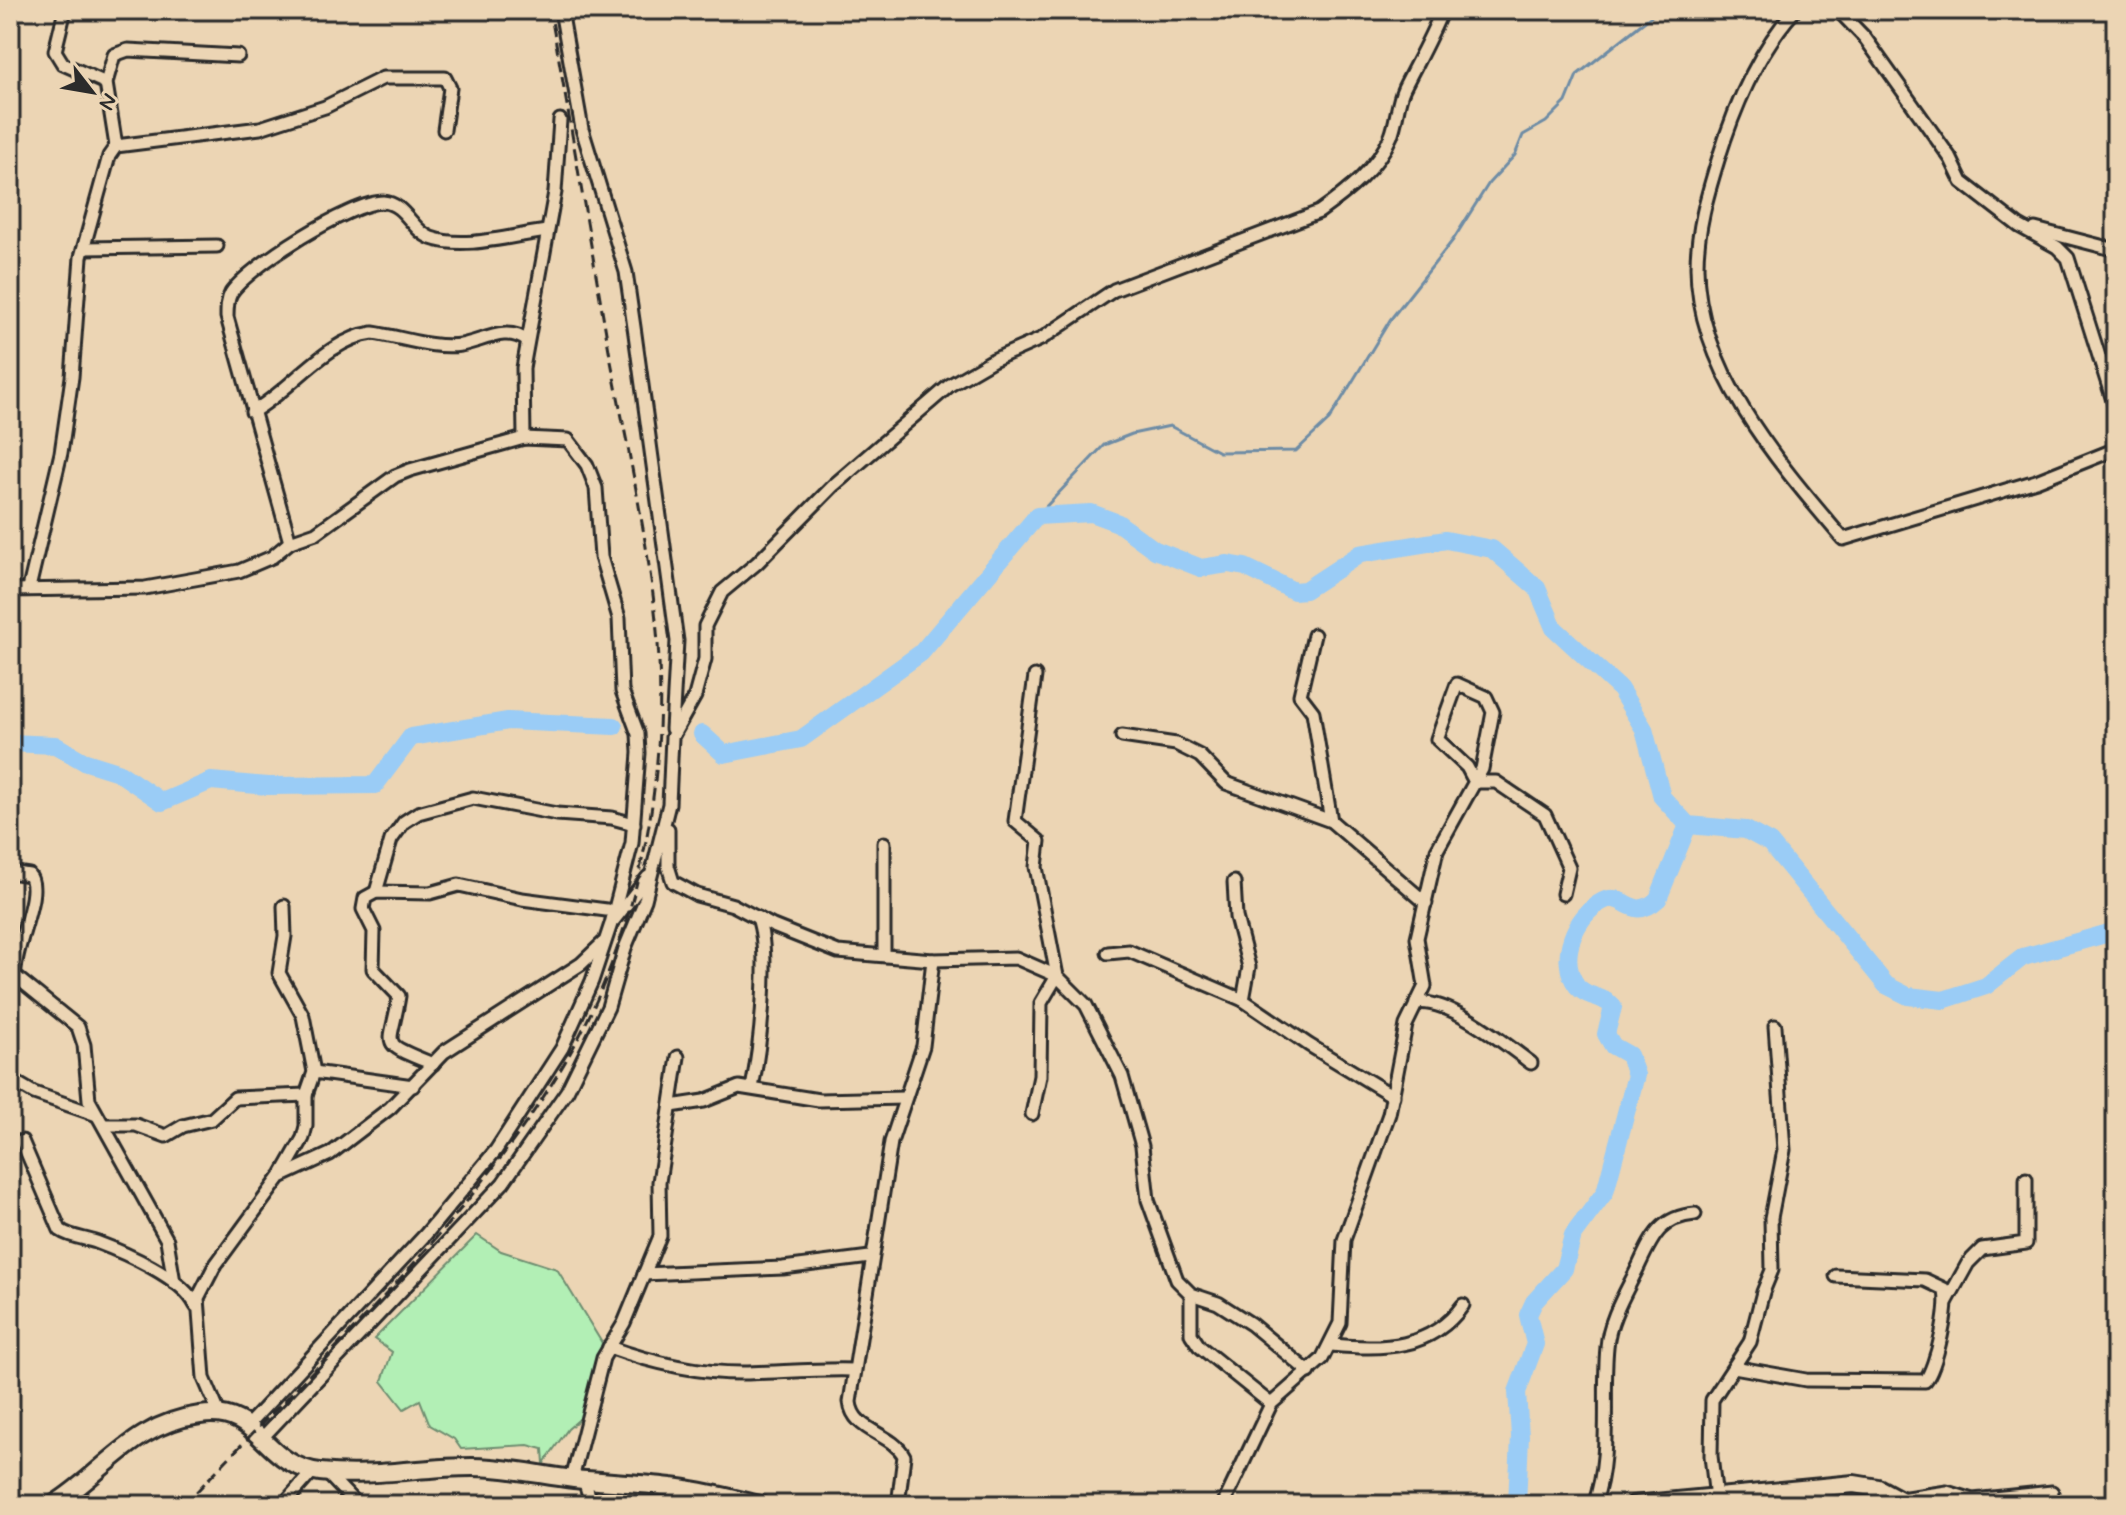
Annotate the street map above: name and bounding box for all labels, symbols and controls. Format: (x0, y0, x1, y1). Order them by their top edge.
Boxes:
north arrow (52, 52, 132, 132)
text: N (92, 88, 123, 115)

